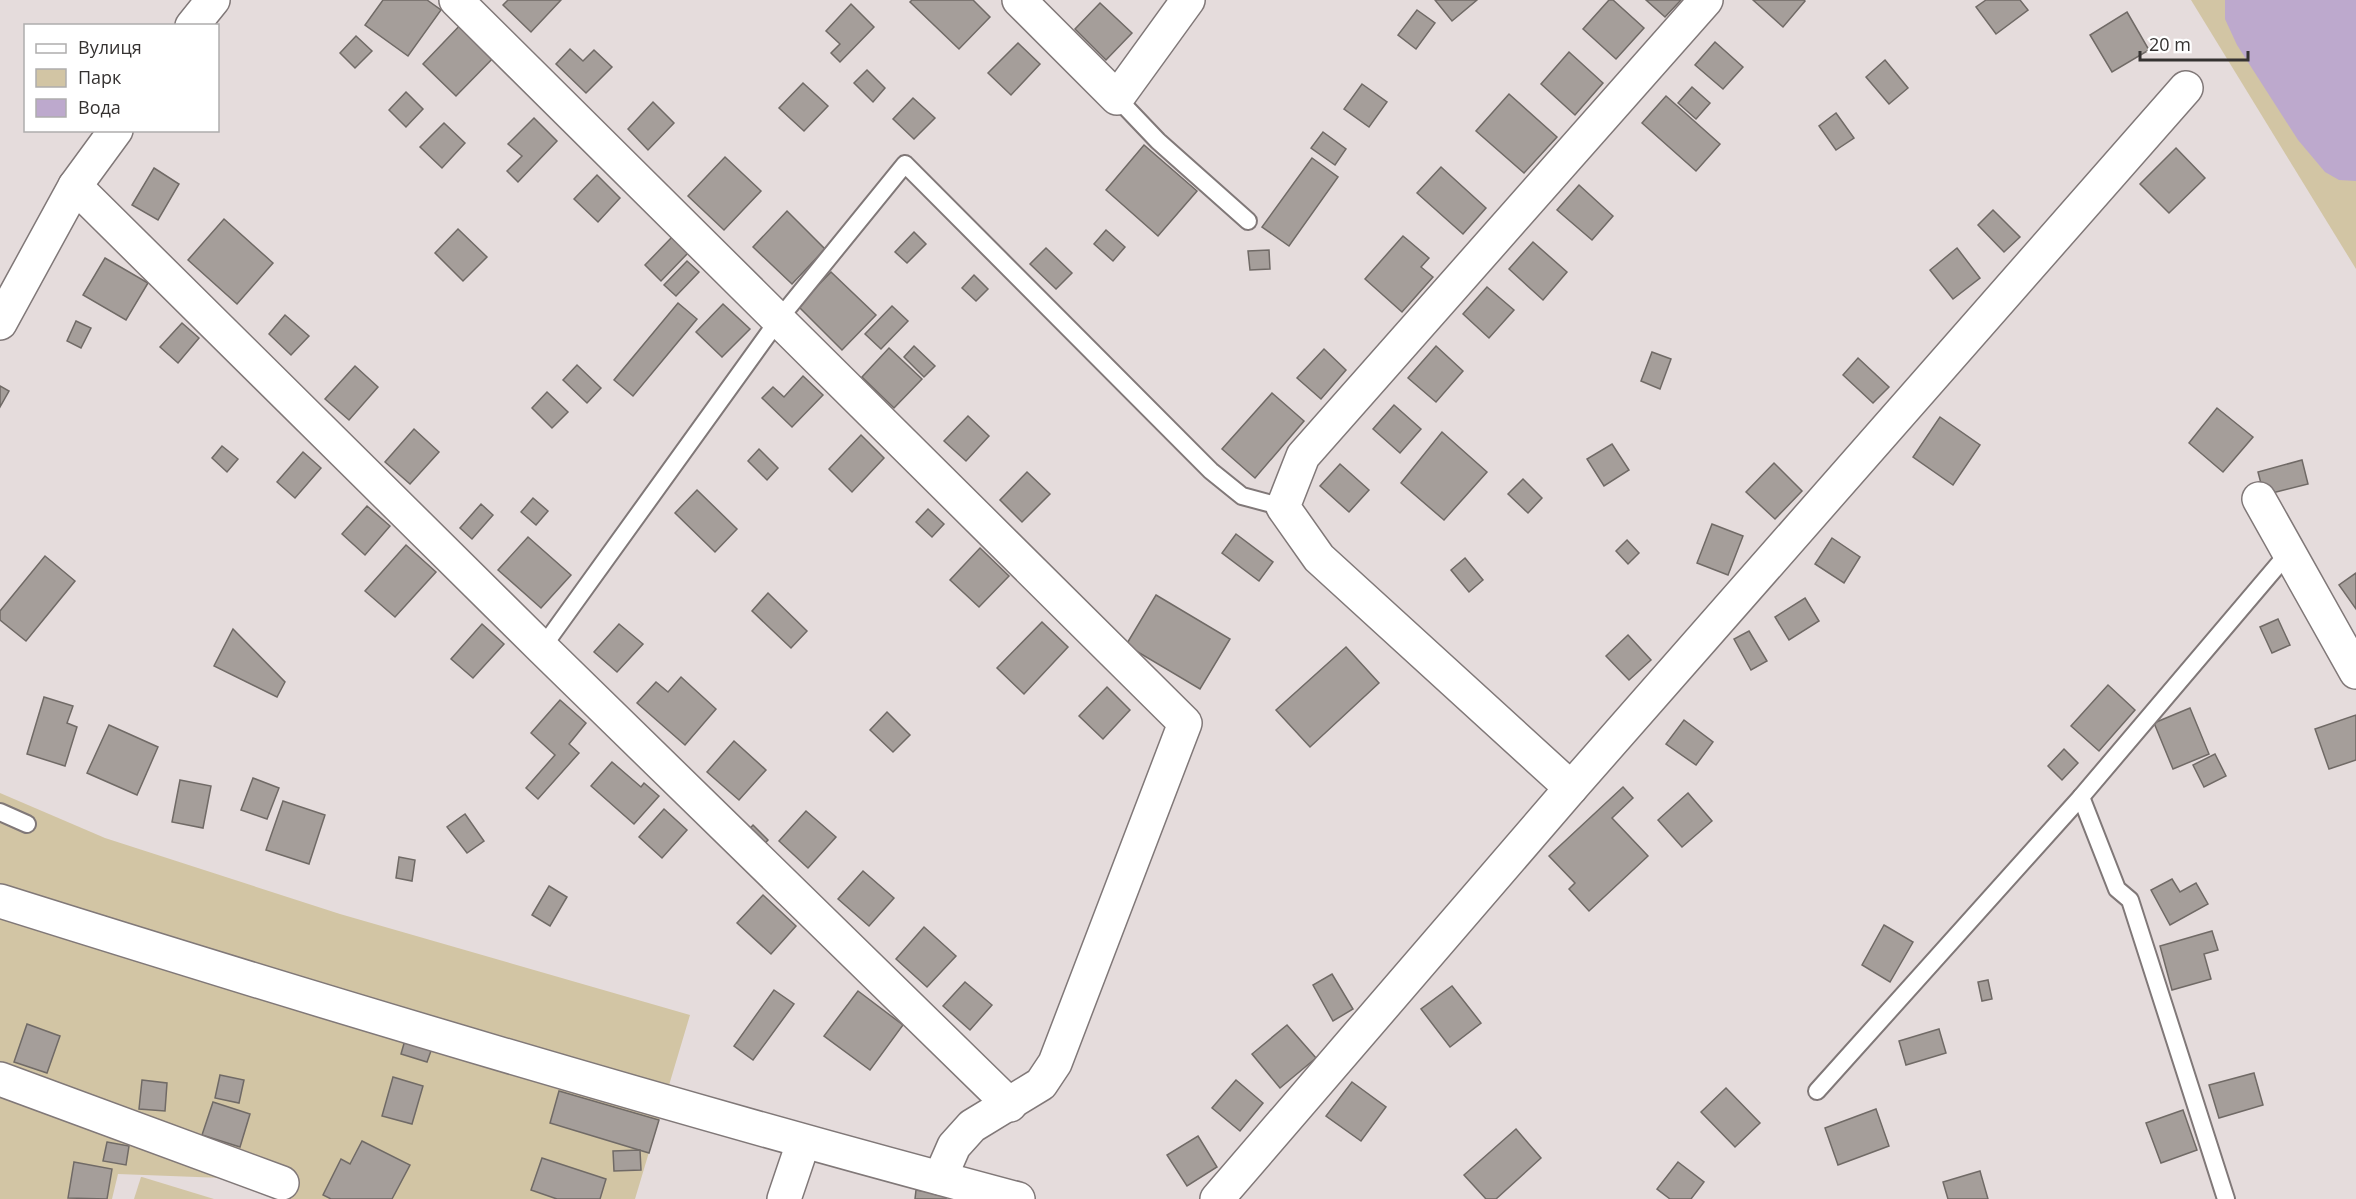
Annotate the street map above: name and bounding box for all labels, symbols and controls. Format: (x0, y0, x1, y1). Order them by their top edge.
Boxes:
legend (24, 24, 219, 132)
scale bar (2140, 24, 2248, 62)
text: 20 m (2149, 32, 2191, 56)
text: Вулиця (78, 35, 142, 59)
text: Парк (78, 65, 122, 89)
text: Вода (78, 95, 121, 119)

